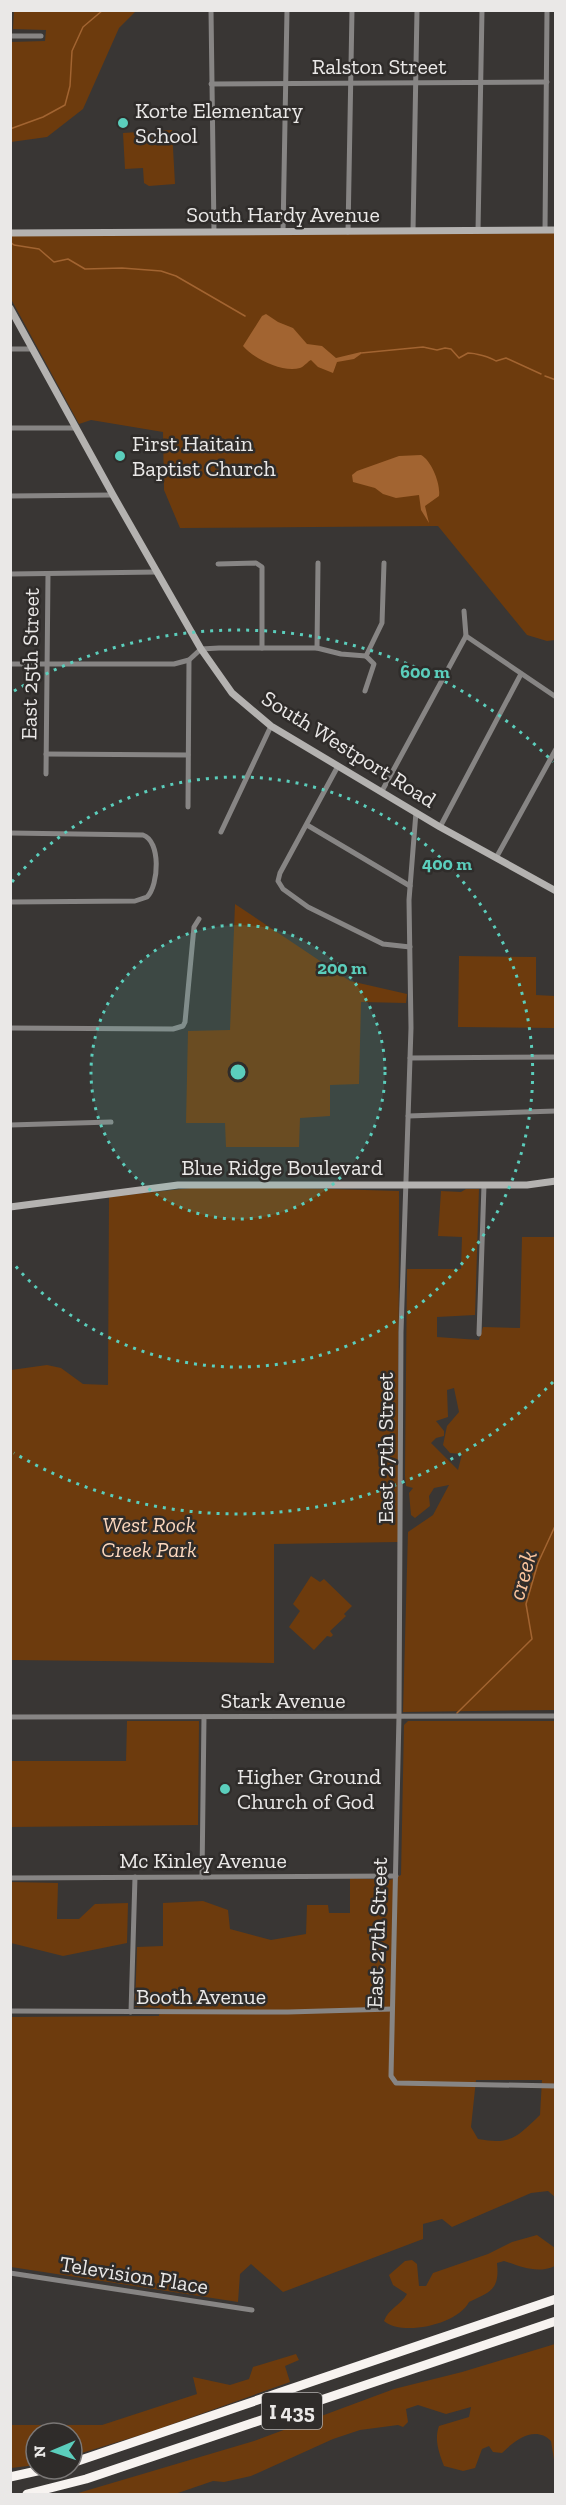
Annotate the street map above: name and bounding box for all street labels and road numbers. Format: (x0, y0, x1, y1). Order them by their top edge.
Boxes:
street label: Ralston Street (312, 53, 447, 80)
street label: South Hardy Avenue (186, 201, 380, 228)
street label: East 25th Street (15, 587, 45, 740)
street label: South Westport Road (257, 684, 441, 814)
street label: Blue Ridge Boulevard (181, 1154, 383, 1181)
street label: East 27th Street (372, 1372, 399, 1524)
street label: Stark Avenue (220, 1687, 346, 1714)
street label: Mc Kinley Avenue (119, 1847, 287, 1874)
street label: East 27th Street (361, 1856, 393, 2009)
street label: Booth Avenue (136, 1983, 266, 2010)
street label: Television Place (58, 2250, 210, 2300)
road number: I 435 (262, 2393, 322, 2429)

